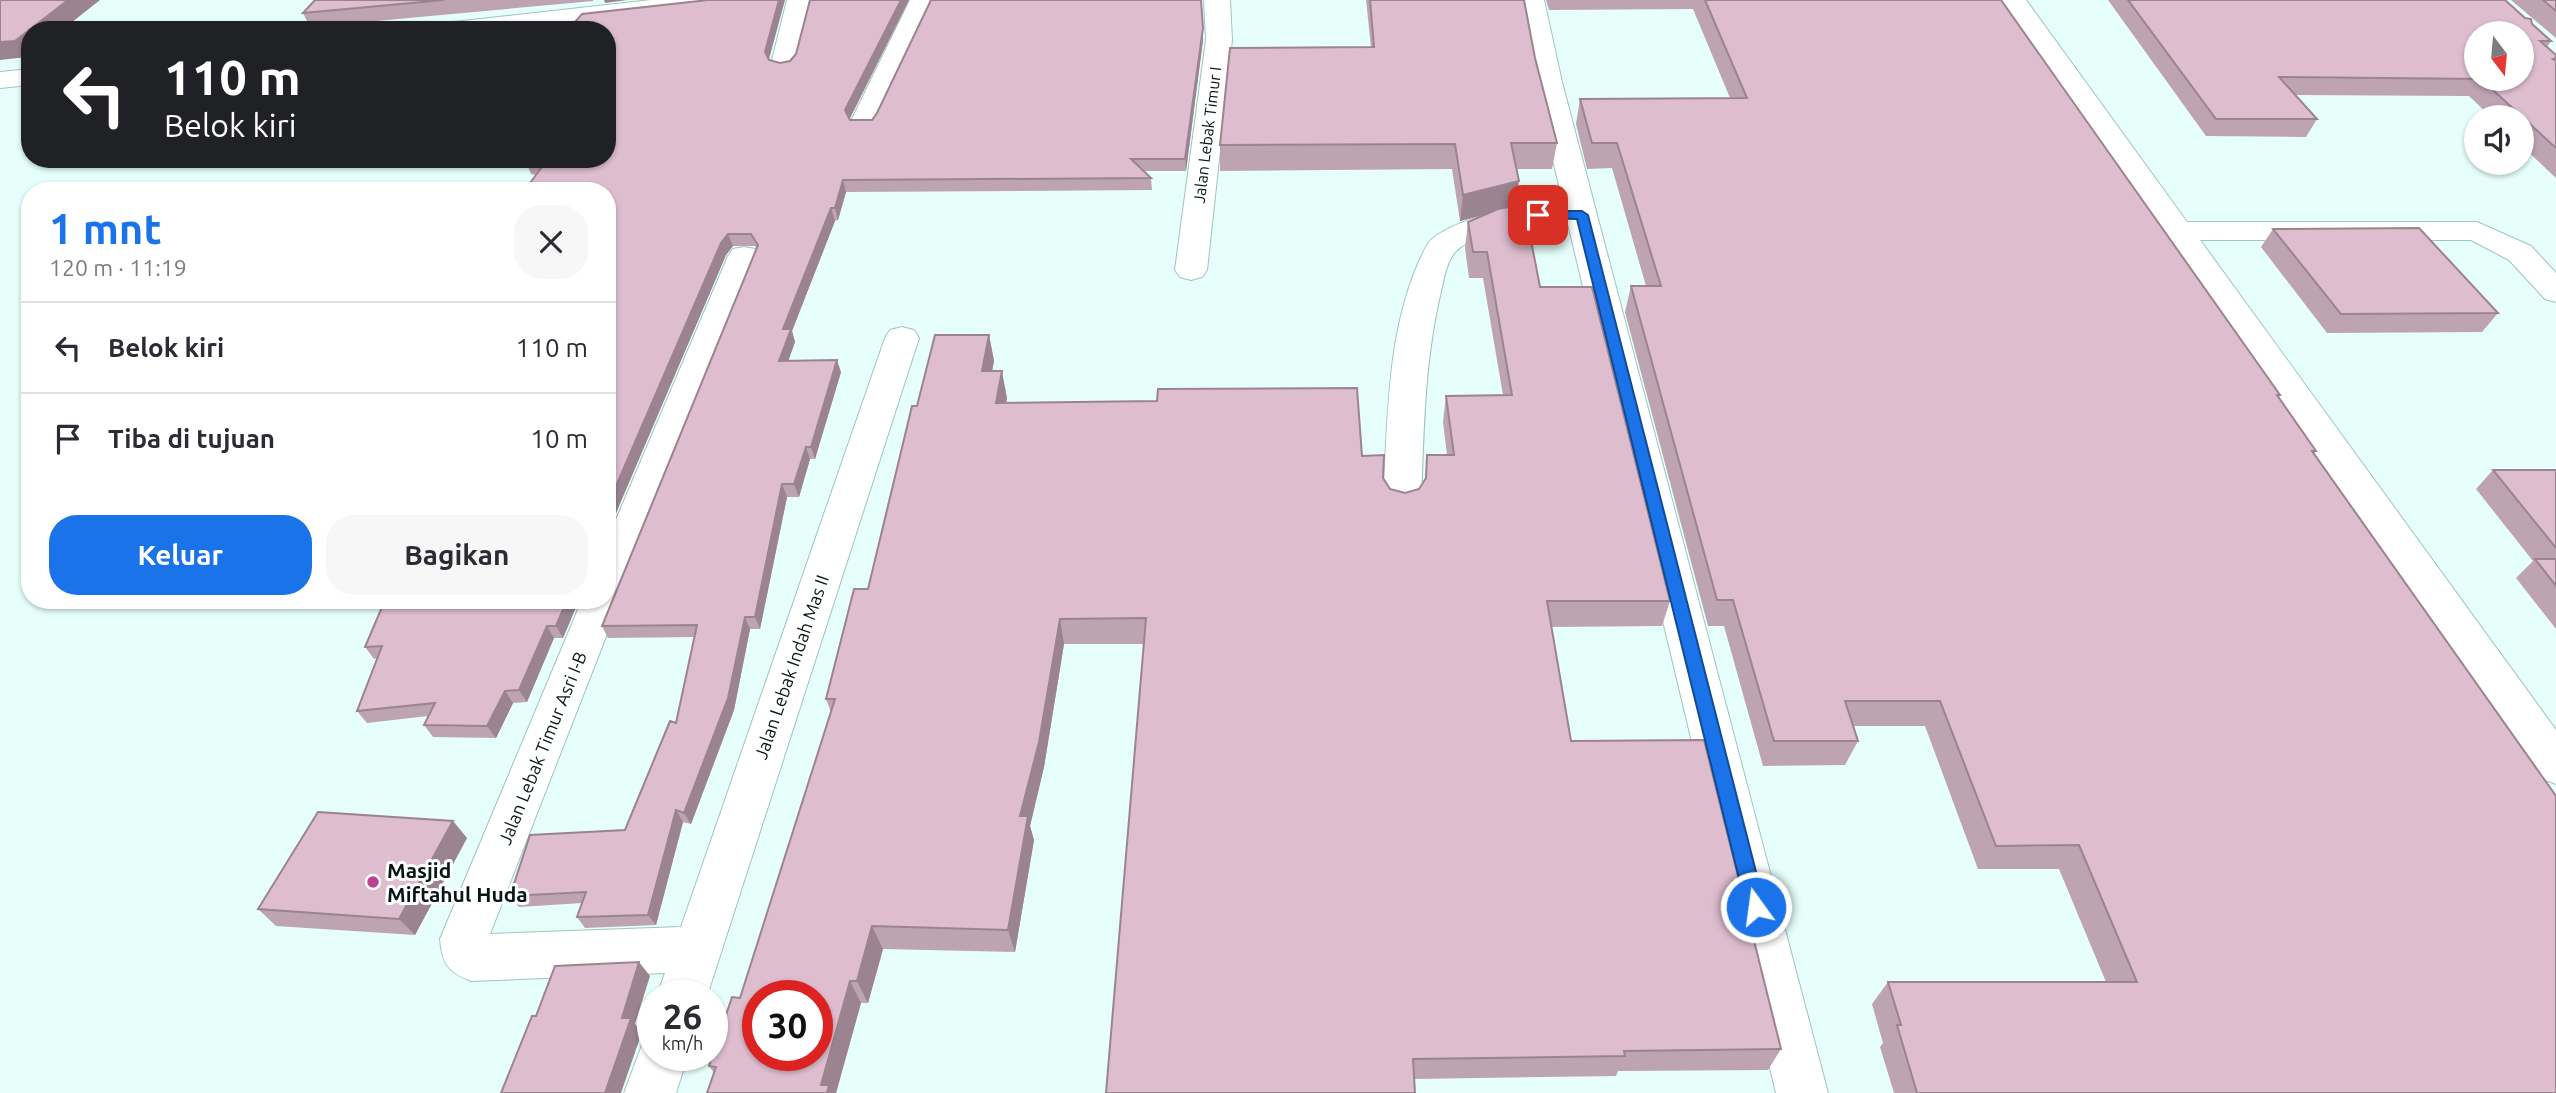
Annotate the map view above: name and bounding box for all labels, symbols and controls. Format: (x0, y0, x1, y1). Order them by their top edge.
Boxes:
north arrow (2464, 21, 2534, 91)
map controls (2464, 21, 2534, 175)
icon: left (49, 49, 140, 140)
text: 110 m (164, 49, 301, 104)
street label: Jalan Lebak Timur I (1190, 66, 1224, 204)
button: sound (2464, 105, 2534, 175)
text: Belok kiri (164, 107, 296, 143)
pin (1508, 185, 1568, 245)
icon: arrive (1519, 196, 1557, 234)
text: 1 mnt (49, 205, 162, 252)
button: close (514, 205, 588, 279)
text: 120 m · 11:19 (49, 255, 187, 280)
icon: left (49, 329, 87, 367)
text: Belok kiri (108, 333, 224, 362)
text: 110 m (516, 333, 588, 362)
icon: arrive (49, 420, 87, 458)
text: Tiba di tujuan (108, 424, 275, 453)
text: 10 m (530, 424, 588, 453)
button: Keluar (49, 515, 312, 595)
button: Bagikan (326, 515, 588, 595)
street label: Jalan Lebak Indah Mas II (750, 572, 832, 762)
street label: Jalan Lebak Timur Asri I-B (494, 649, 590, 847)
place label: Masjid Miftahul Huda (387, 858, 528, 906)
position arrow (1719, 870, 1793, 944)
marker: Masjid Miftahul Huda (365, 874, 381, 890)
speed limit sign: 30 (742, 980, 833, 1071)
text: 26 (663, 996, 702, 1036)
text: km/h (662, 1033, 703, 1053)

